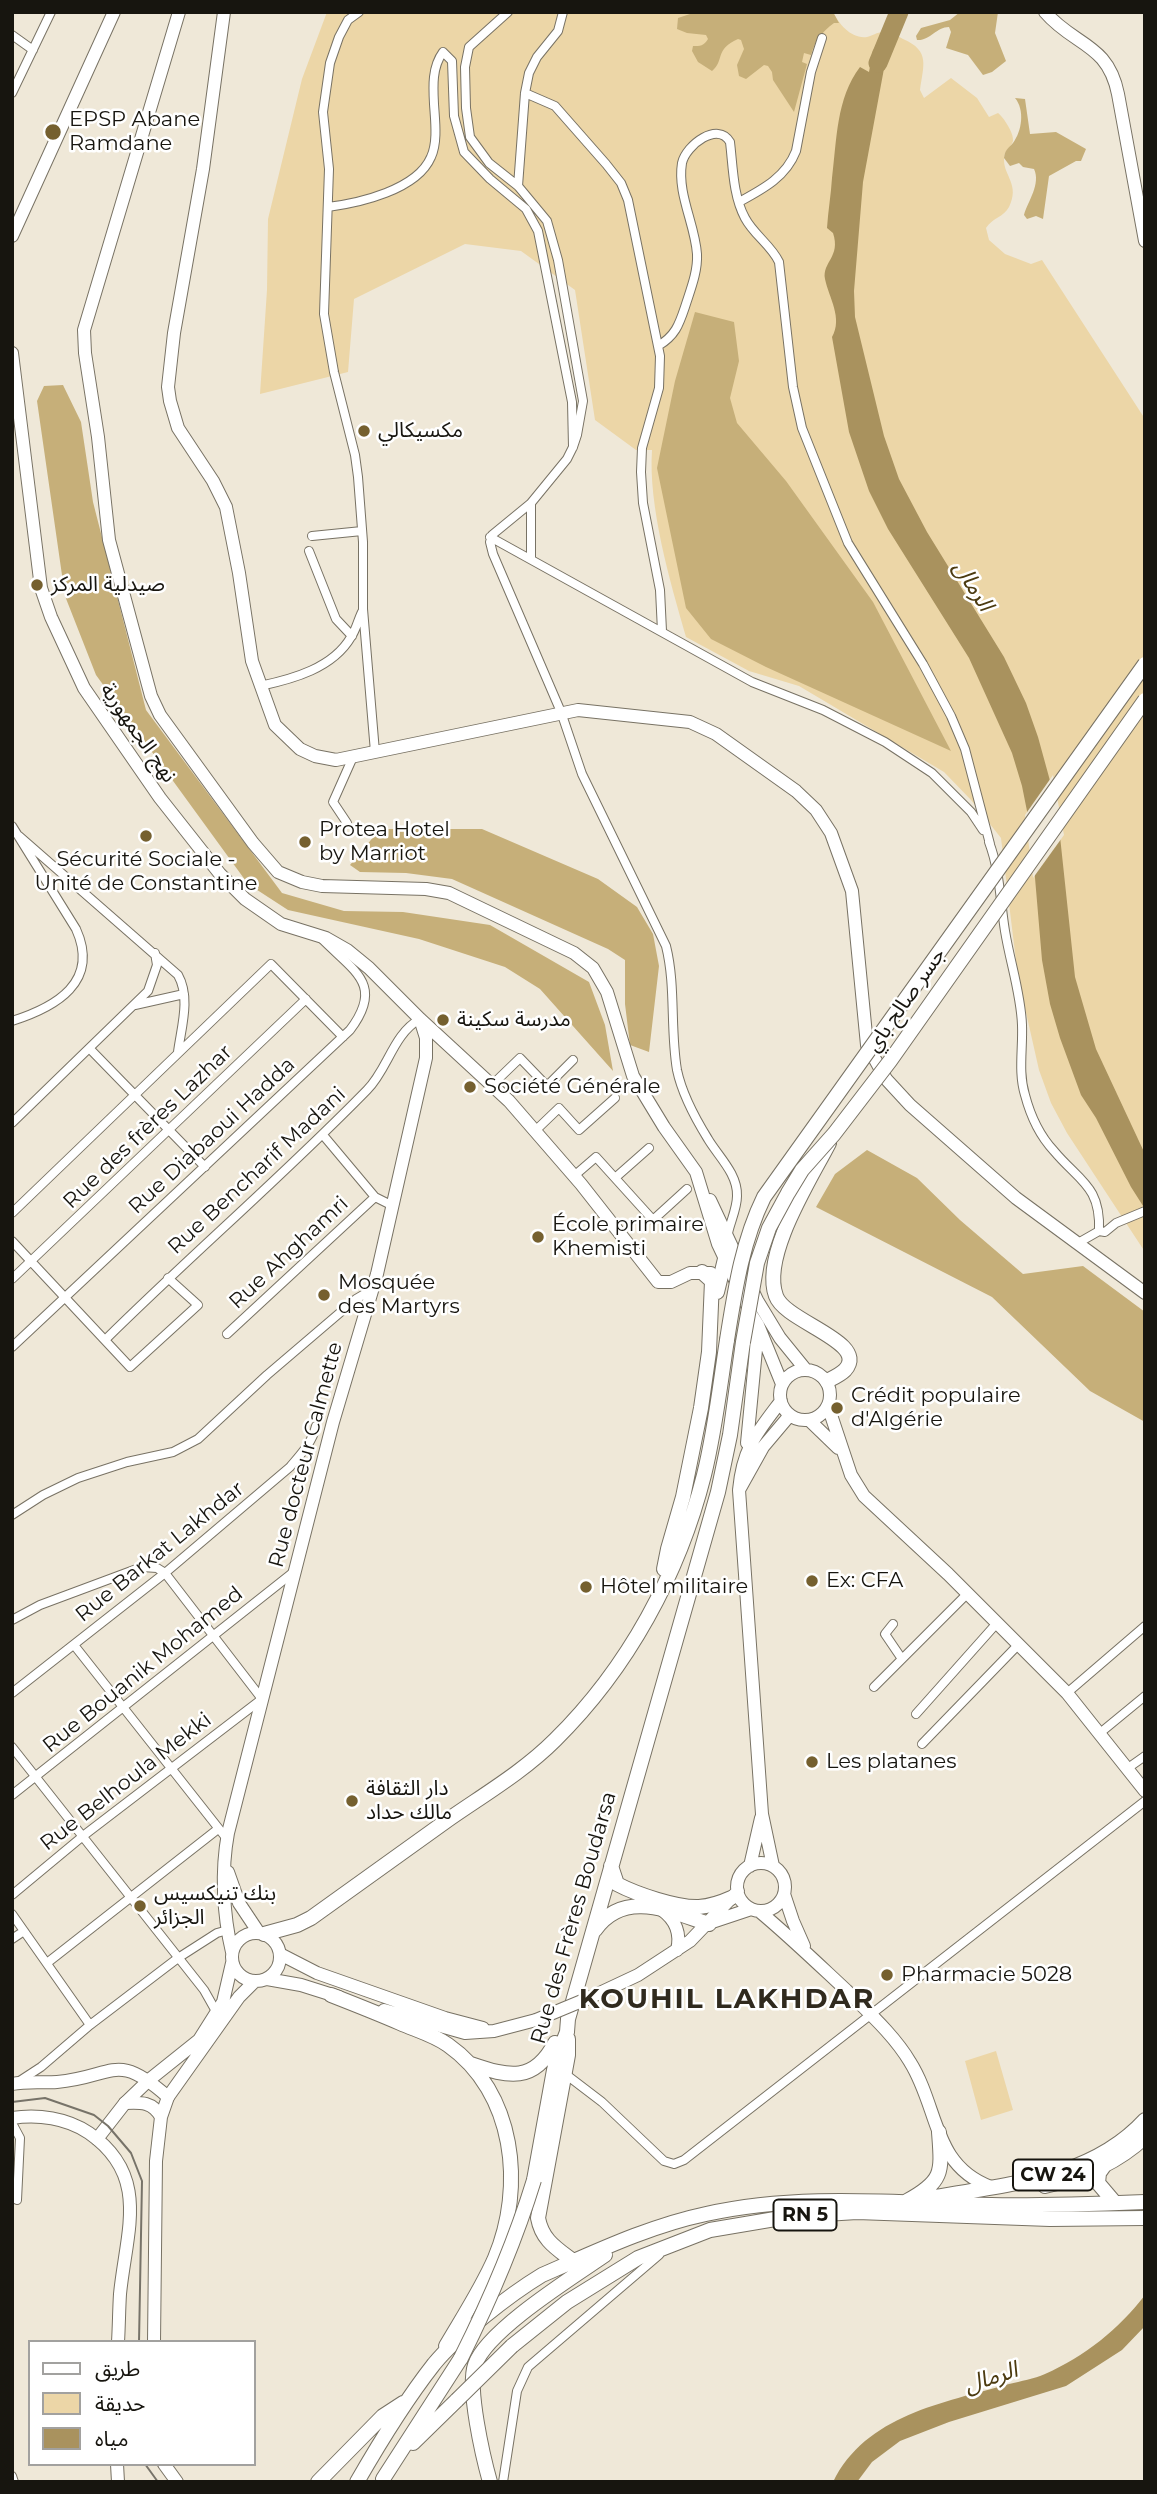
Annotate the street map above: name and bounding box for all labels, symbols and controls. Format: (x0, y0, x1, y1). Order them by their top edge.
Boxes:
place label: EPSP Abane Ramdane (69, 107, 200, 157)
marker: EPSP Abane Ramdane (43, 122, 63, 142)
place label: مكسيكالي (378, 418, 463, 444)
marker: مكسيكالي (356, 423, 372, 439)
water label: الرمال (947, 556, 999, 616)
place label: صيدلية المركز (51, 572, 165, 598)
marker: صيدلية المركز (29, 577, 45, 593)
street label: نهج الجمهورية (95, 678, 181, 788)
place label: Protea Hotel by Marriot (319, 817, 450, 867)
marker: Sécurité Sociale - Unité de Constantine (138, 828, 154, 844)
marker: Protea Hotel by Marriot (297, 834, 313, 850)
place label: Sécurité Sociale - Unité de Constantine (35, 847, 257, 897)
street label: جسر صالح باي (861, 943, 951, 1057)
place label: مدرسة سكينة (457, 1007, 571, 1033)
marker: مدرسة سكينة (435, 1012, 451, 1028)
street label: Rue des frères Lazhar (58, 1040, 238, 1214)
street label: Rue Diabaoui Hadda (124, 1052, 300, 1220)
place label: Société Générale (484, 1074, 660, 1100)
marker: Société Générale (462, 1079, 478, 1095)
street label: Rue Bencharif Madani (163, 1082, 351, 1260)
street label: Rue Ahghamri (224, 1191, 354, 1315)
place label: École primaire Khemisti (552, 1212, 704, 1262)
marker: École primaire Khemisti (530, 1229, 546, 1245)
place label: Mosquée des Martyrs (338, 1270, 460, 1320)
marker: Mosquée des Martyrs (316, 1287, 332, 1303)
street label: Rue docteur Calmette (264, 1339, 348, 1571)
place label: Crédit populaire d'Algérie (851, 1383, 1021, 1433)
marker: Crédit populaire d'Algérie (829, 1400, 845, 1416)
street label: Rue Barkat Lakhdar (71, 1476, 249, 1628)
place label: Ex: CFA (826, 1568, 903, 1594)
marker: Ex: CFA (804, 1573, 820, 1589)
place label: Hôtel militaire (600, 1574, 748, 1600)
marker: Hôtel militaire (578, 1579, 594, 1595)
street label: Rue Bouanik Mohamed (38, 1582, 248, 1758)
street label: Rue Belhoula Mekki (35, 1707, 217, 1857)
place label: Les platanes (826, 1749, 957, 1775)
marker: Les platanes (804, 1754, 820, 1770)
place label: دار الثقافة مالك حداد (366, 1776, 452, 1826)
street label: Rue des Frères Boudarsa (526, 1789, 622, 2047)
marker: دار الثقافة مالك حداد (344, 1793, 360, 1809)
place label: بنك تنيكسيس الجزائر (154, 1881, 276, 1931)
marker: بنك تنيكسيس الجزائر (132, 1898, 148, 1914)
place label: Pharmacie 5028 (901, 1962, 1072, 1988)
marker: Pharmacie 5028 (879, 1967, 895, 1983)
district label: KOUHIL LAKHDAR (580, 1983, 874, 2017)
road number: CW 24 (1013, 2160, 1093, 2190)
road number: RN 5 (774, 2200, 836, 2230)
legend (28, 2340, 256, 2466)
text: طريق (95, 2356, 140, 2381)
water label: الرمال (961, 2356, 1021, 2400)
text: حديقة (95, 2391, 145, 2416)
text: مياه (95, 2426, 128, 2451)

